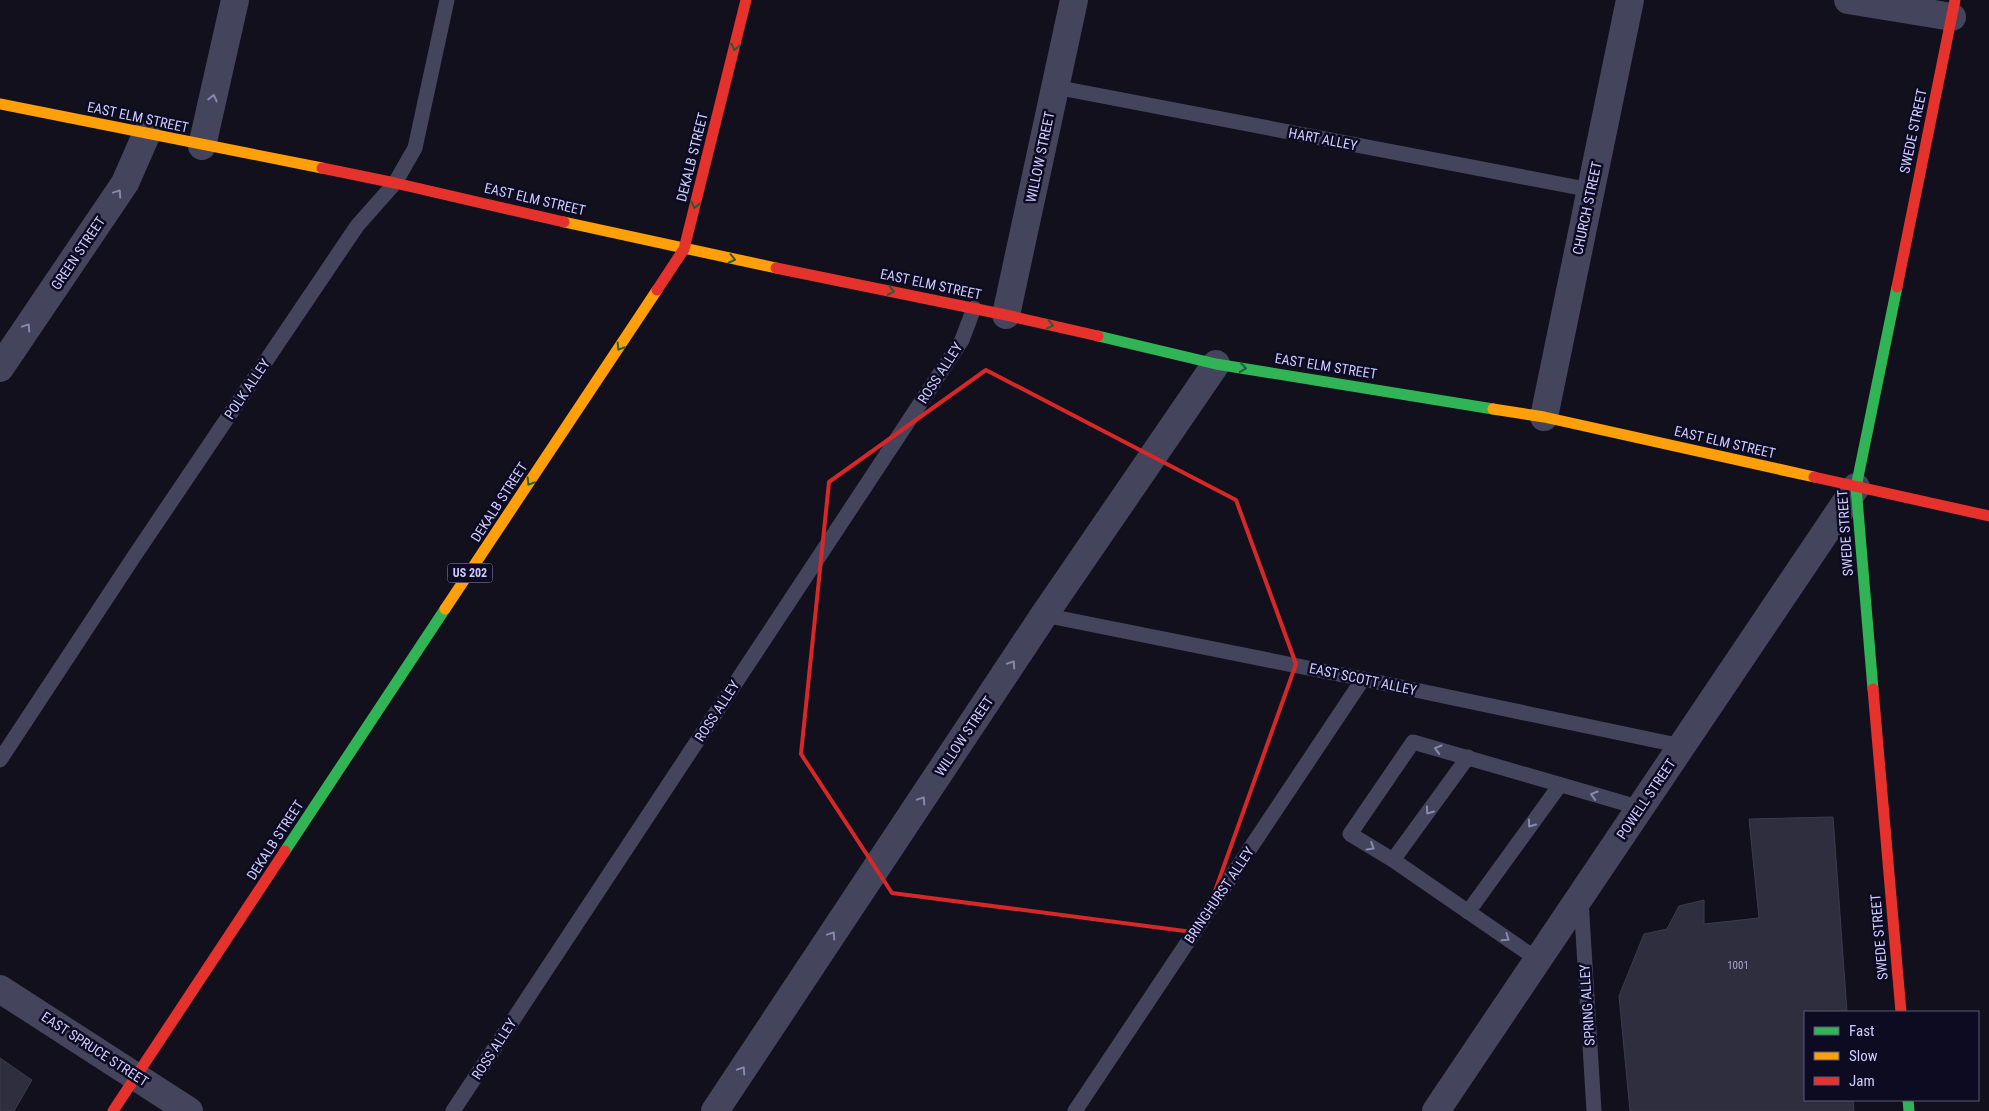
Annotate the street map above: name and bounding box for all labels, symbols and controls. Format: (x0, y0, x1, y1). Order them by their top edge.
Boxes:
one-way arrow (730, 43, 741, 52)
street label: SWEDE STREET (1896, 87, 1930, 175)
one-way arrow (207, 94, 218, 103)
street label: EAST ELM STREET (86, 98, 190, 136)
street label: WILLOW STREET (1023, 110, 1057, 204)
street label: DEKALB STREET (673, 111, 711, 203)
street label: HART ALLEY (1287, 124, 1359, 154)
street label: CHURCH STREET (1569, 160, 1605, 256)
street label: EAST ELM STREET (483, 180, 587, 218)
one-way arrow (112, 189, 121, 199)
one-way arrow (691, 200, 701, 208)
street label: GREEN STREET (48, 213, 108, 293)
one-way arrow (728, 253, 737, 263)
street label: EAST ELM STREET (879, 265, 983, 303)
one-way arrow (887, 285, 896, 296)
one-way arrow (1046, 319, 1055, 330)
one-way arrow (21, 324, 30, 333)
street label: ROSS ALLEY (914, 339, 966, 406)
one-way arrow (617, 341, 626, 350)
street label: EAST ELM STREET (1274, 350, 1378, 382)
street label: POLK ALLEY (221, 355, 273, 422)
one-way arrow (1239, 362, 1247, 373)
street label: EAST ELM STREET (1673, 423, 1777, 461)
street label: DEKALB STREET (467, 459, 531, 545)
one-way arrow (527, 476, 536, 486)
street label: SWEDE STREET (1834, 489, 1856, 577)
road number: US 202 (448, 564, 492, 582)
street label: EAST SCOTT ALLEY (1308, 660, 1419, 698)
one-way arrow (1005, 661, 1015, 670)
street label: ROSS ALLEY (691, 677, 743, 744)
street label: WILLOW STREET (931, 693, 997, 779)
one-way arrow (1434, 744, 1442, 754)
street label: POWELL STREET (1613, 756, 1679, 842)
one-way arrow (1590, 790, 1598, 800)
one-way arrow (915, 796, 925, 805)
street label: DEKALB STREET (243, 797, 307, 883)
one-way arrow (1426, 805, 1435, 815)
one-way arrow (1528, 819, 1537, 828)
one-way arrow (1366, 841, 1375, 850)
street label: BRINGHURST ALLEY (1181, 843, 1257, 946)
street label: SWEDE STREET (1867, 893, 1891, 981)
one-way arrow (826, 931, 835, 941)
one-way arrow (1500, 932, 1510, 941)
house number: 1001 (1727, 959, 1749, 972)
street label: SPRING ALLEY (1576, 963, 1598, 1046)
street label: EAST SPRUCE STREET (39, 1008, 151, 1090)
legend (1804, 1011, 1979, 1101)
street label: ROSS ALLEY (468, 1015, 520, 1082)
text: Fast (1849, 1022, 1874, 1040)
text: Slow (1849, 1047, 1878, 1065)
one-way arrow (736, 1067, 745, 1076)
text: Jam (1849, 1072, 1875, 1090)

